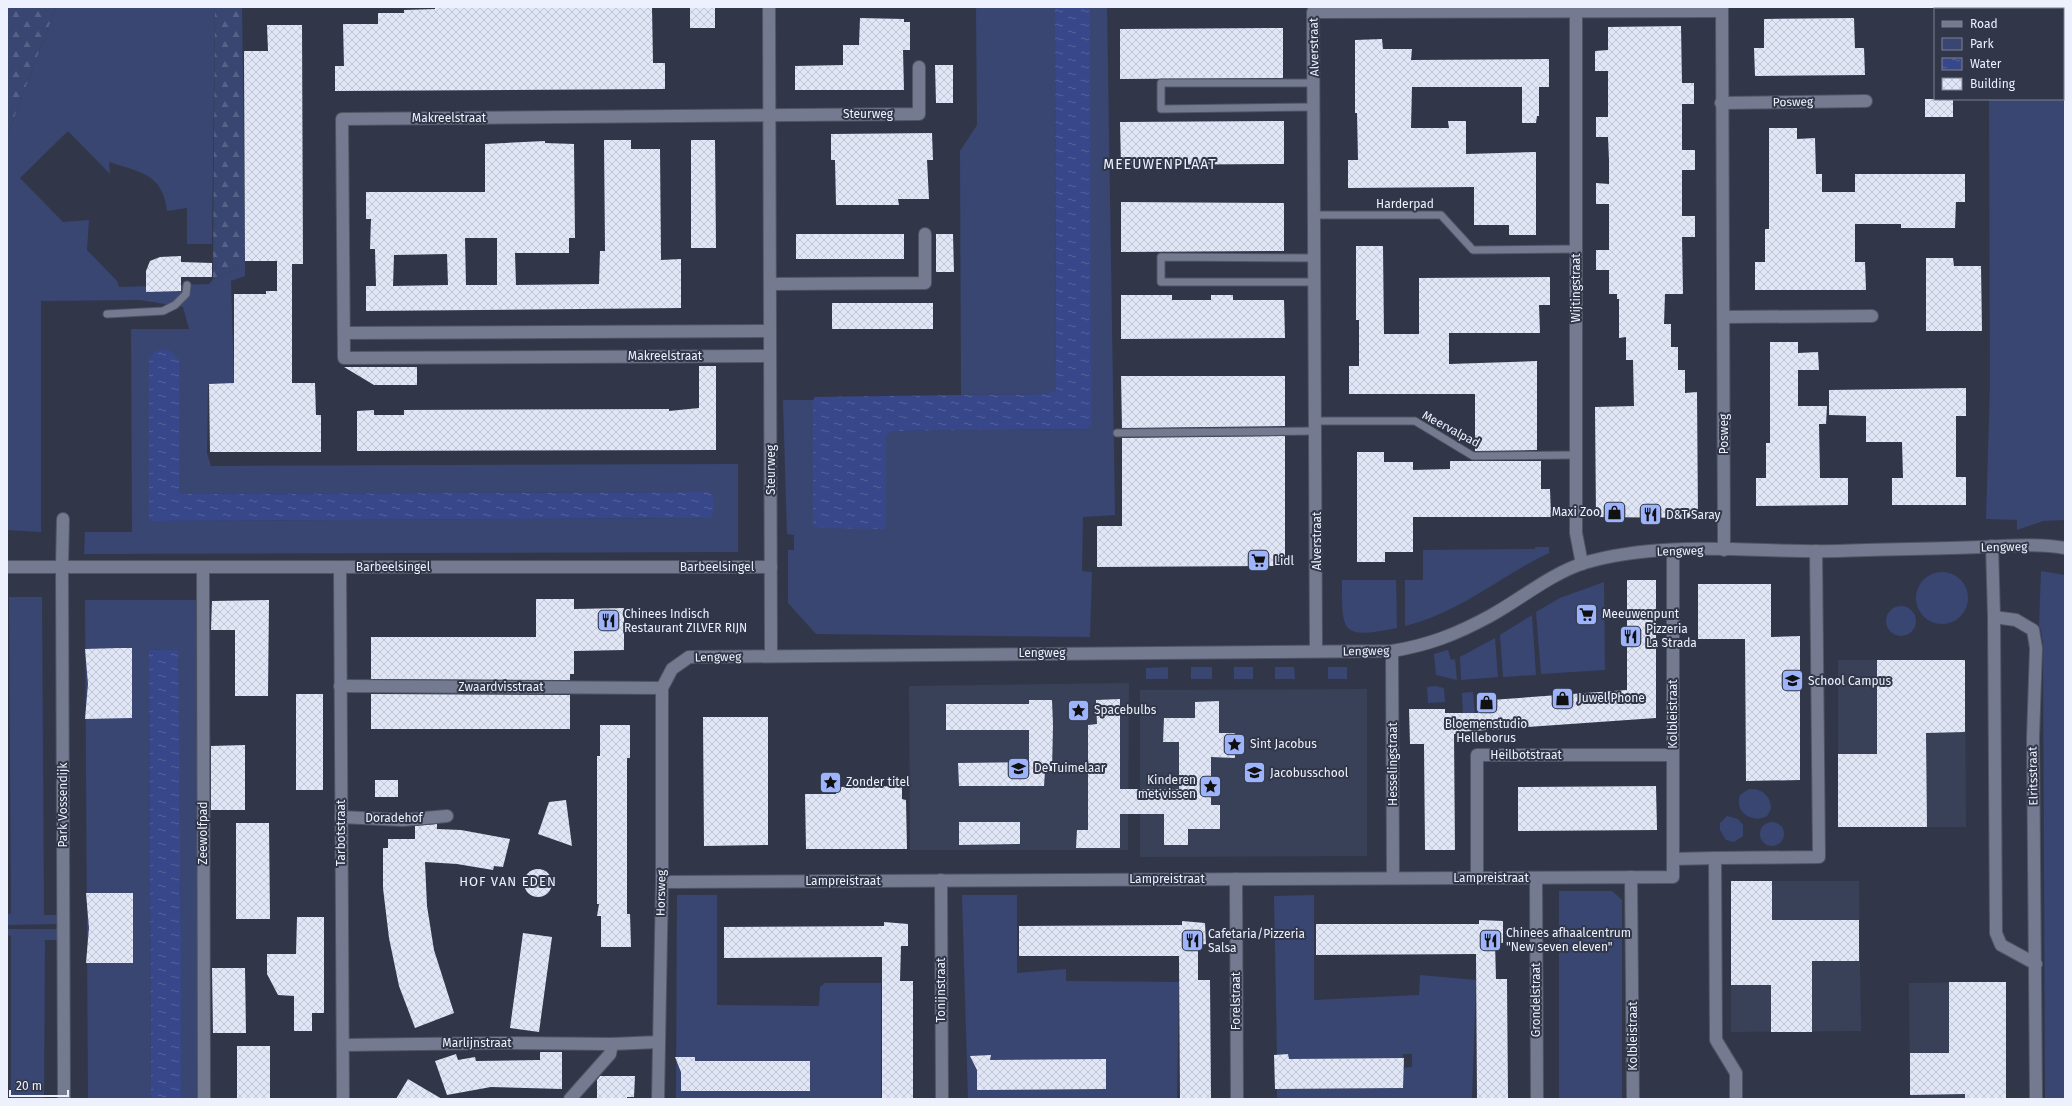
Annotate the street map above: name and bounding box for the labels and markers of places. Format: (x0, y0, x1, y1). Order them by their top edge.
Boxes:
shop icon: Maxi Zoo (1602, 499, 1628, 525)
restaurant icon: D&T Saray (1637, 502, 1663, 528)
place label: Maxi Zoo (1552, 505, 1600, 519)
place label: D&T Saray (1666, 508, 1721, 522)
supermarket icon: Lidl (1246, 548, 1272, 574)
place label: Lidl (1274, 554, 1295, 568)
supermarket icon: Meeuwenpunt (1574, 601, 1600, 627)
place label: Chinees Indisch Restaurant ZILVER RIJN (624, 607, 747, 635)
place label: Meeuwenpunt (1602, 607, 1680, 621)
restaurant icon: Chinees Indisch Restaurant ZILVER RIJN (595, 608, 621, 634)
place label: Pizzeria La Strada (1646, 622, 1697, 650)
restaurant icon: Pizzeria La Strada (1617, 623, 1643, 649)
school or university icon: School Campus (1780, 668, 1806, 694)
place label: School Campus (1808, 674, 1892, 688)
shop icon: Juwel Phone (1549, 685, 1575, 711)
shop icon: Bloemenstudio Helleborus (1473, 690, 1499, 716)
place label: Juwel Phone (1578, 691, 1645, 705)
place icon: Spacebulbs (1065, 697, 1091, 723)
place label: Spacebulbs (1094, 703, 1157, 717)
place label: Bloemenstudio Helleborus (1445, 717, 1527, 745)
place icon: Sint Jacobus (1222, 731, 1248, 757)
place label: Sint Jacobus (1250, 737, 1317, 751)
school or university icon: De Tuimelaar (1006, 755, 1032, 781)
school or university icon: Jacobusschool (1241, 760, 1267, 786)
place label: De Tuimelaar (1034, 761, 1106, 775)
place label: Jacobusschool (1270, 766, 1349, 780)
place icon: Zonder titel (817, 769, 843, 795)
place label: Kinderen met vissen (1138, 773, 1196, 801)
place icon: Kinderen met vissen (1198, 774, 1224, 800)
place label: Zonder titel (846, 775, 910, 789)
place label: Chinees afhaalcentrum "New seven eleven" (1506, 926, 1631, 954)
place label: Cafetaria/Pizzeria Salsa (1208, 927, 1305, 955)
restaurant icon: Chinees afhaalcentrum "New seven eleven" (1477, 927, 1503, 953)
restaurant icon: Cafetaria/Pizzeria Salsa (1180, 928, 1206, 954)

